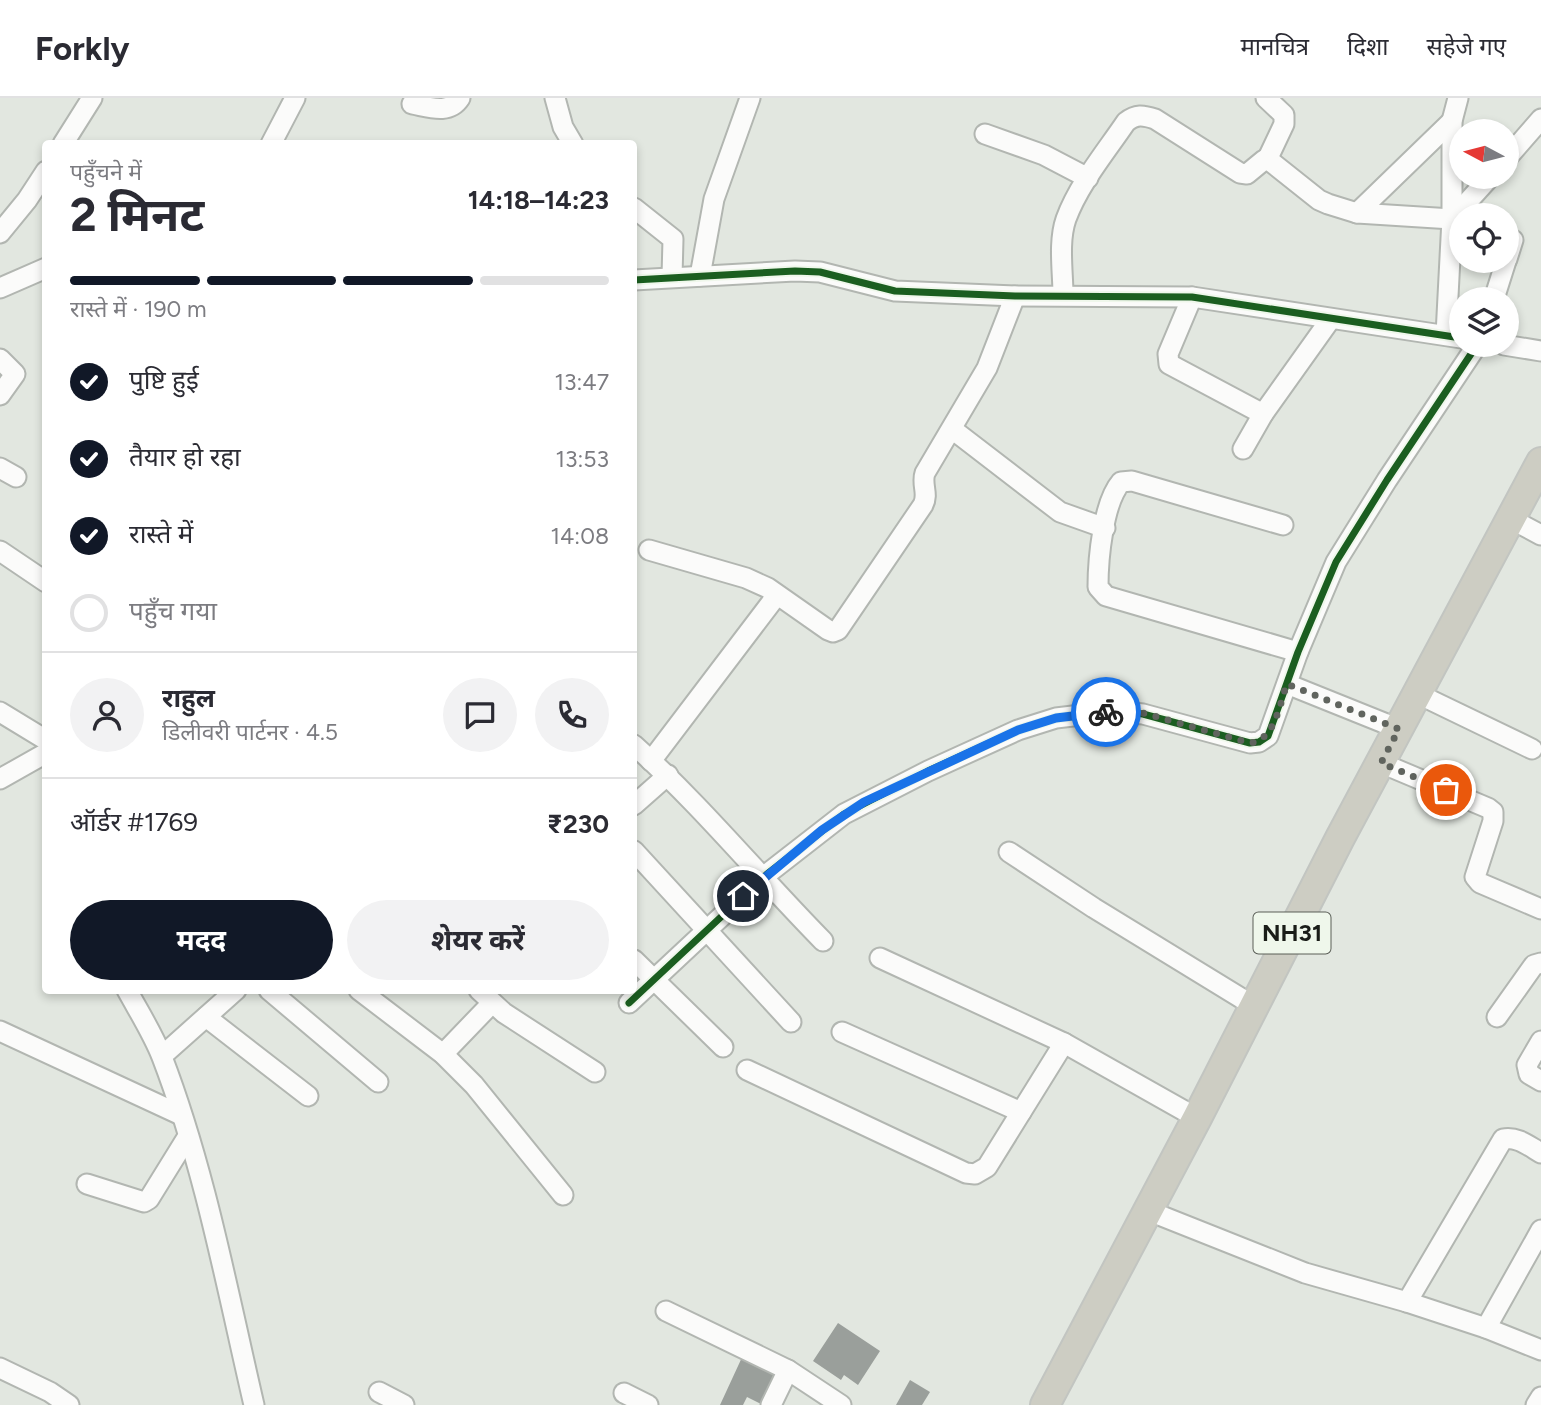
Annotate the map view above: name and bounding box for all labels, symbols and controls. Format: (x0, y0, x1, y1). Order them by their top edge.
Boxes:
text: Forkly (35, 29, 130, 68)
text: मानचित्र (1240, 32, 1309, 61)
text: दिशा (1347, 32, 1389, 61)
text: सहेजे गए (1427, 32, 1506, 61)
north arrow (1449, 119, 1519, 189)
map controls (1449, 119, 1519, 357)
text: पहुँचने में (70, 158, 142, 186)
text: 14:18–14:23 (468, 184, 609, 216)
text: 2 मिनट (70, 187, 204, 243)
button: locate (1449, 203, 1519, 273)
button: layers (1449, 287, 1519, 357)
text: रास्ते में · 190 m (70, 295, 207, 323)
icon: check (70, 363, 108, 401)
text: पुष्टि हुई (129, 364, 199, 396)
text: 13:47 (555, 368, 609, 396)
icon: check (70, 440, 108, 478)
text: तैयार हो रहा (129, 441, 241, 473)
text: 13:53 (555, 445, 609, 473)
icon: check (70, 517, 108, 555)
text: रास्ते में (129, 518, 193, 550)
text: 14:08 (551, 522, 609, 550)
text: पहुँच गया (129, 595, 217, 627)
courier (1071, 677, 1141, 747)
button: person (70, 678, 144, 752)
button: chat (443, 678, 517, 752)
button: phone (535, 678, 609, 752)
text: राहुल (162, 682, 215, 714)
icon: bike (1087, 693, 1125, 731)
text: डिलीवरी पार्टनर · 4.5 (162, 718, 338, 746)
pin (1416, 760, 1476, 820)
icon: bag (1427, 771, 1465, 809)
text: ऑर्डर #1769 (70, 806, 198, 838)
text: ₹230 (547, 808, 609, 840)
pin (713, 866, 773, 926)
icon: home (724, 877, 762, 915)
button: मदद (70, 900, 333, 980)
button: शेयर करें (347, 900, 609, 980)
road number: NH31 (1254, 912, 1330, 954)

